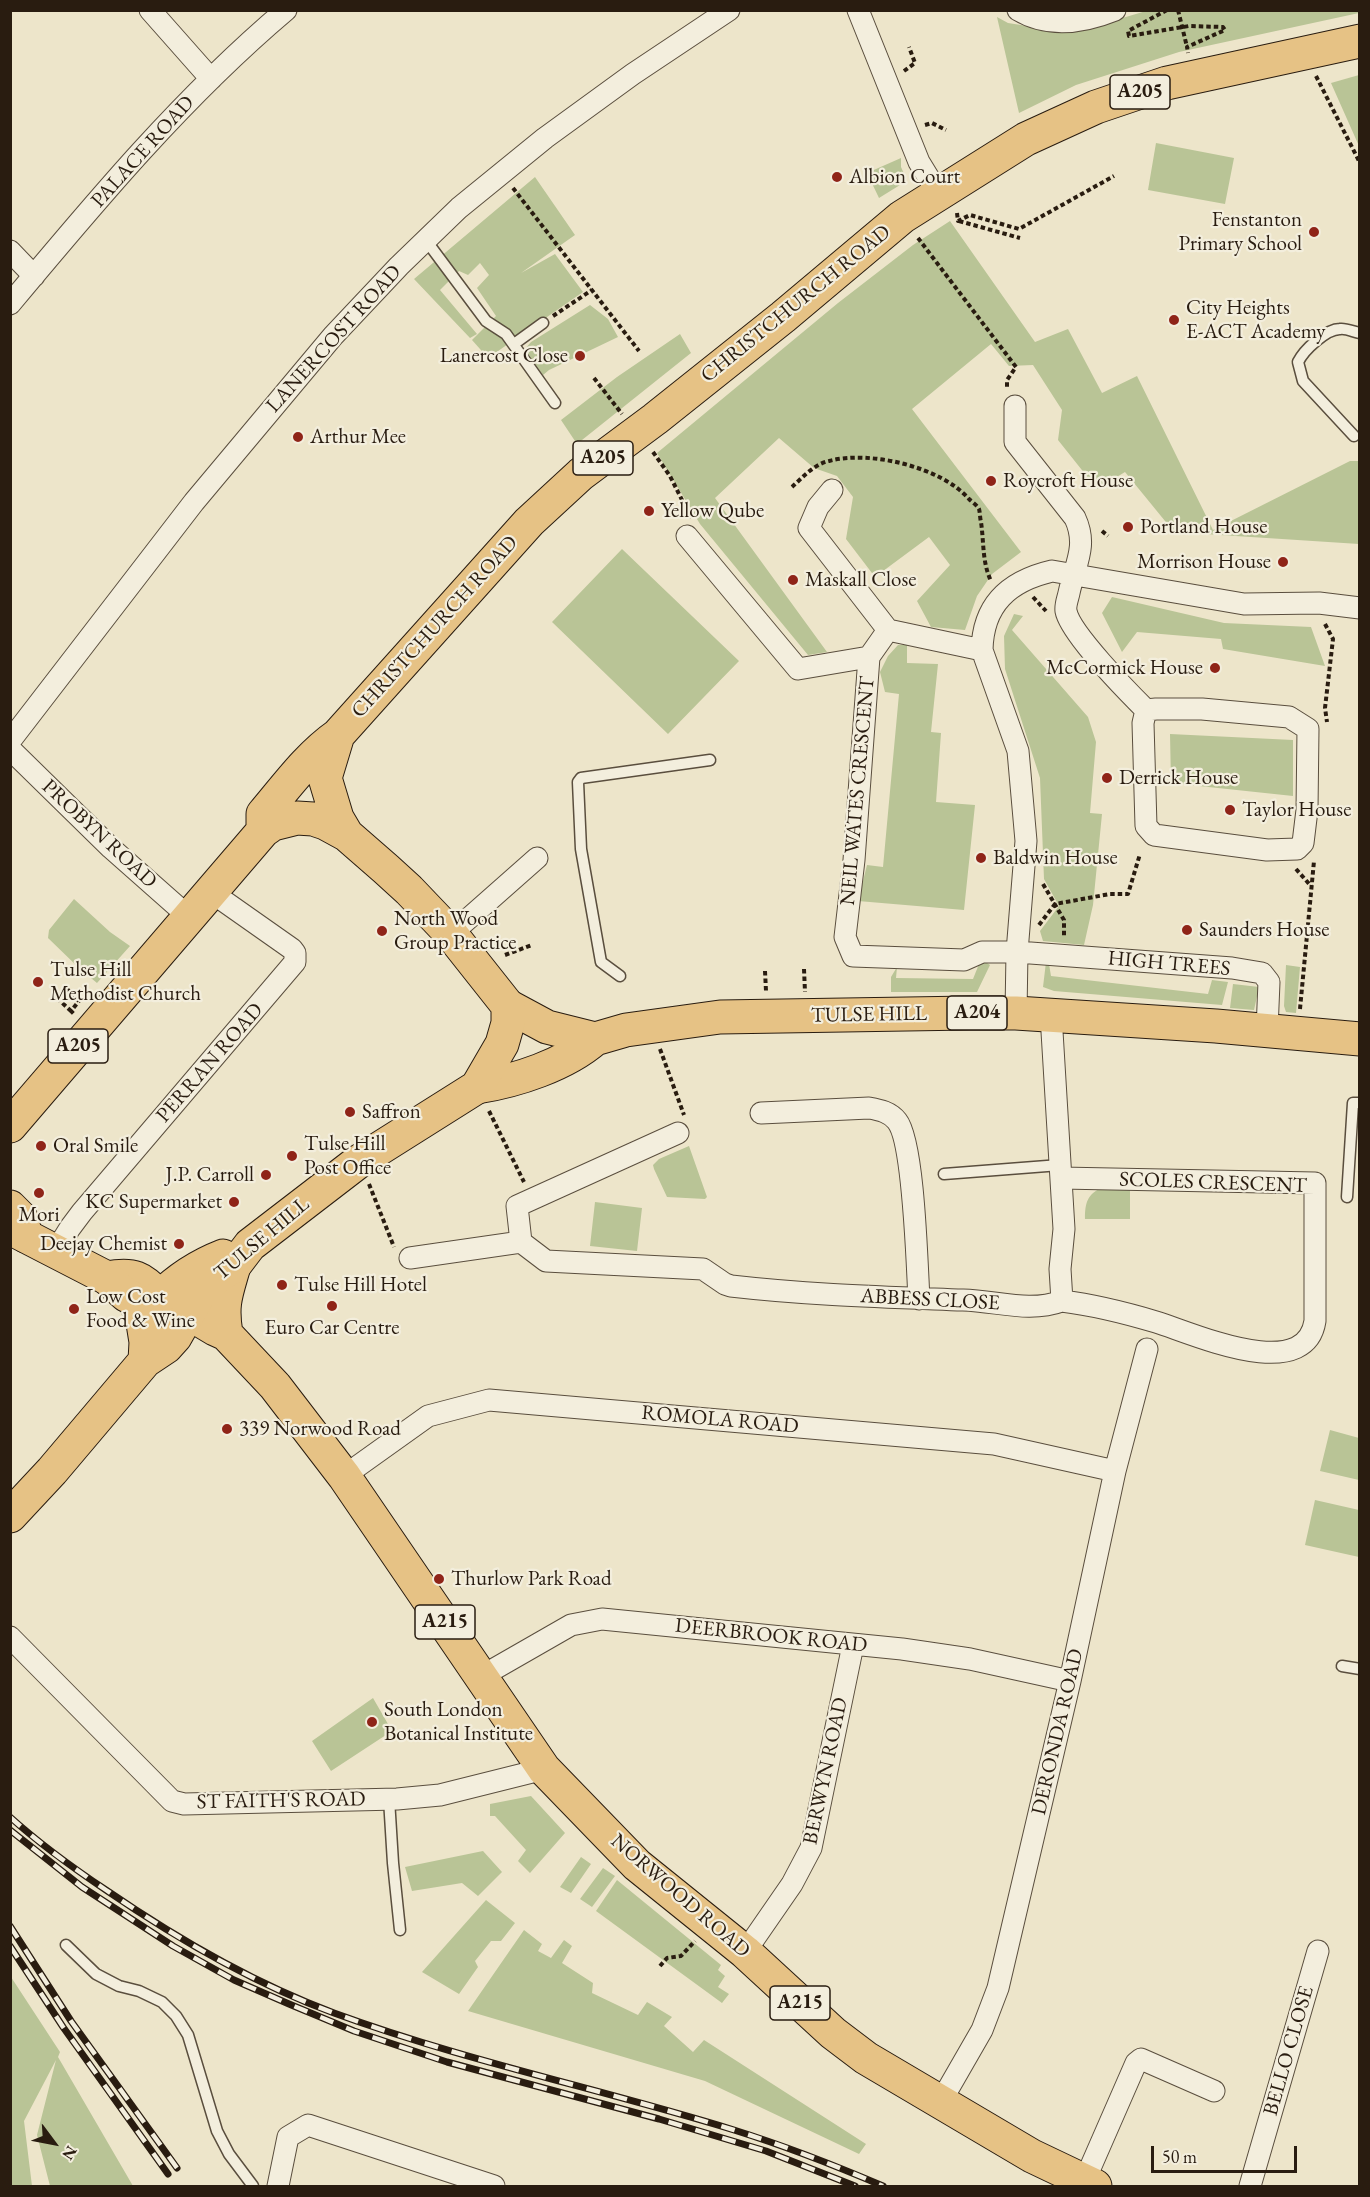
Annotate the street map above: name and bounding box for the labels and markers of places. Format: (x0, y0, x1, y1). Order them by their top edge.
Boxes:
place label: Albion Court (849, 164, 960, 190)
marker: Albion Court (830, 170, 844, 184)
place label: Fenstanton Primary School (1178, 207, 1302, 257)
marker: Fenstanton Primary School (1307, 225, 1321, 239)
place label: City Heights E-ACT Academy (1186, 295, 1325, 345)
marker: City Heights E-ACT Academy (1167, 313, 1181, 327)
place label: Lanercost Close (440, 343, 568, 369)
marker: Lanercost Close (573, 349, 587, 363)
place label: Arthur Mee (310, 424, 406, 450)
marker: Arthur Mee (291, 430, 305, 444)
place label: Roycroft House (1003, 468, 1133, 494)
marker: Roycroft House (984, 474, 998, 488)
place label: Yellow Qube (661, 498, 764, 524)
marker: Yellow Qube (642, 504, 656, 518)
place label: Portland House (1140, 514, 1267, 540)
marker: Portland House (1121, 520, 1135, 534)
place label: Morrison House (1137, 549, 1271, 575)
marker: Morrison House (1276, 555, 1290, 569)
place label: Maskall Close (805, 567, 916, 593)
marker: Maskall Close (786, 573, 800, 587)
place label: McCormick House (1046, 655, 1203, 681)
marker: McCormick House (1208, 661, 1222, 675)
place label: Derrick House (1119, 765, 1238, 791)
marker: Derrick House (1100, 771, 1114, 785)
place label: Taylor House (1242, 797, 1351, 823)
marker: Taylor House (1223, 803, 1237, 817)
place label: Baldwin House (993, 845, 1118, 871)
marker: Baldwin House (974, 851, 988, 865)
place label: North Wood Group Practice (394, 906, 516, 956)
place label: Saunders House (1199, 917, 1330, 943)
marker: Saunders House (1180, 923, 1194, 937)
marker: North Wood Group Practice (375, 924, 389, 938)
place label: Tulse Hill Methodist Church (50, 957, 201, 1007)
marker: Tulse Hill Methodist Church (31, 975, 45, 989)
place label: Saffron (362, 1099, 421, 1125)
marker: Saffron (343, 1105, 357, 1119)
place label: Tulse Hill Post Office (304, 1131, 391, 1181)
place label: Oral Smile (53, 1133, 138, 1159)
marker: Oral Smile (34, 1139, 48, 1153)
marker: Tulse Hill Post Office (285, 1149, 299, 1163)
place label: J.P. Carroll (166, 1162, 254, 1188)
marker: J.P. Carroll (259, 1168, 273, 1182)
marker: Mori (32, 1186, 46, 1200)
place label: KC Supermarket (85, 1189, 222, 1215)
marker: KC Supermarket (227, 1195, 241, 1209)
place label: Mori (18, 1202, 60, 1228)
place label: Deejay Chemist (40, 1231, 167, 1257)
marker: Deejay Chemist (172, 1237, 186, 1251)
place label: Tulse Hill Hotel (294, 1272, 427, 1298)
marker: Tulse Hill Hotel (275, 1278, 289, 1292)
place label: Low Cost Food & Wine (86, 1284, 195, 1334)
marker: Euro Car Centre (325, 1299, 339, 1313)
marker: Low Cost Food & Wine (67, 1302, 81, 1316)
place label: Euro Car Centre (264, 1315, 400, 1341)
place label: 339 Norwood Road (239, 1416, 401, 1442)
marker: 339 Norwood Road (220, 1422, 234, 1436)
place label: Thurlow Park Road (451, 1566, 612, 1592)
marker: Thurlow Park Road (432, 1572, 446, 1586)
place label: South London Botanical Institute (384, 1697, 533, 1747)
marker: South London Botanical Institute (365, 1715, 379, 1729)

